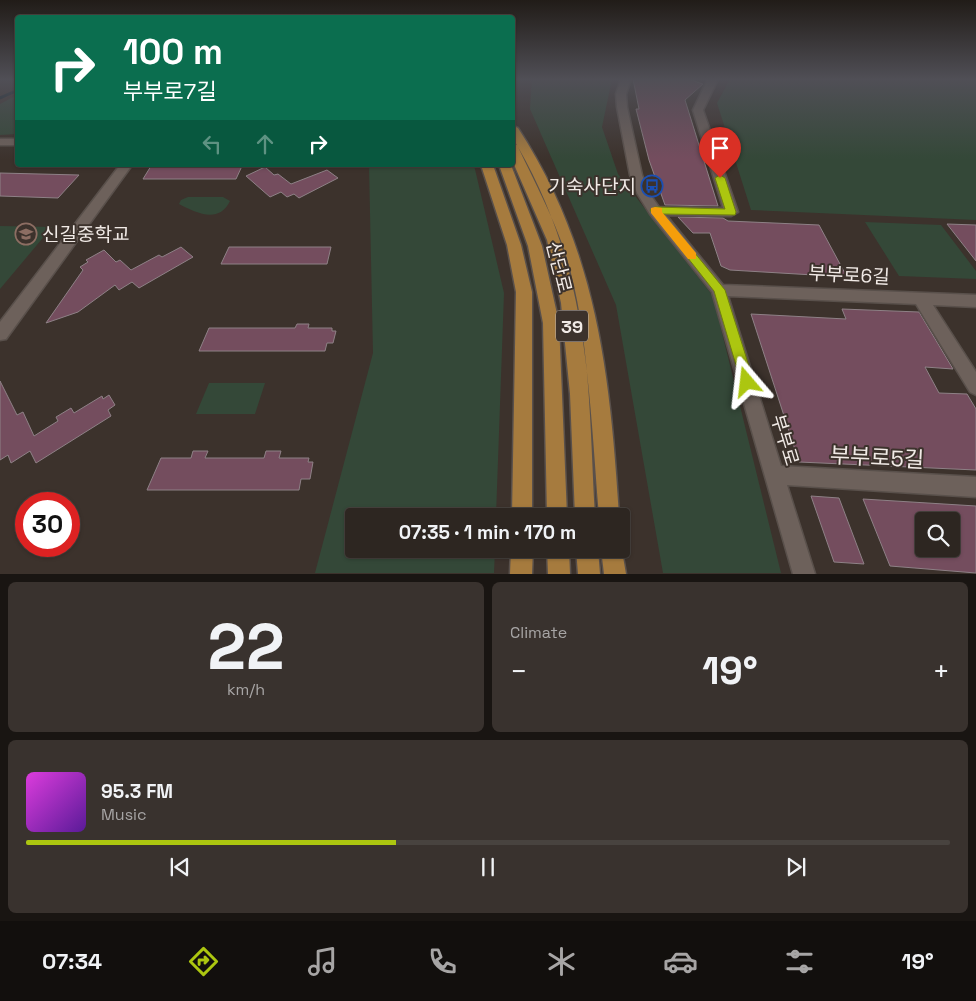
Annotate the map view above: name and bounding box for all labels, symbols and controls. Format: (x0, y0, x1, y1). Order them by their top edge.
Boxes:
text: 100 m (123, 30, 223, 74)
icon: right (40, 35, 105, 100)
text: 부부로7길 (123, 77, 216, 105)
pin (699, 127, 741, 178)
icon: left (198, 130, 226, 158)
icon: ahead (251, 130, 279, 158)
icon: right (304, 130, 332, 158)
icon: arrive (706, 134, 734, 162)
place label: 기숙사단지 (549, 174, 636, 199)
bus stop icon: 기숙사단지 (640, 174, 664, 198)
school or university icon: 신길중학교 (14, 222, 38, 246)
place label: 신길중학교 (42, 222, 129, 247)
street label: 산단로 (541, 239, 577, 295)
street label: 부부로6길 (808, 260, 890, 290)
road number: 39 (556, 310, 588, 342)
position arrow (720, 355, 772, 407)
street label: 부부로 (765, 411, 805, 469)
street label: 부부로5길 (829, 441, 925, 473)
speed limit sign: 30 (15, 492, 80, 557)
map controls (915, 512, 960, 557)
button: search (915, 512, 960, 557)
text: 07:35 · 1 min · 170 m (399, 520, 576, 545)
text: 22 (207, 605, 285, 688)
text: Climate (510, 622, 567, 643)
text: 19° (702, 647, 758, 695)
text: − (510, 653, 527, 689)
text: + (933, 653, 950, 689)
text: km/h (227, 679, 265, 700)
text: 95.3 FM (101, 779, 173, 804)
text: Music (101, 804, 147, 825)
icon: previous (166, 853, 194, 881)
icon: pause (474, 853, 502, 881)
icon: next (782, 853, 810, 881)
icon: directions (186, 944, 221, 979)
icon: music (305, 944, 340, 979)
icon: phone (425, 944, 460, 979)
icon: climate (544, 944, 579, 979)
icon: car (663, 944, 698, 979)
icon: filters (782, 944, 817, 979)
text: 07:34 (42, 947, 102, 975)
text: 19° (902, 947, 934, 975)

